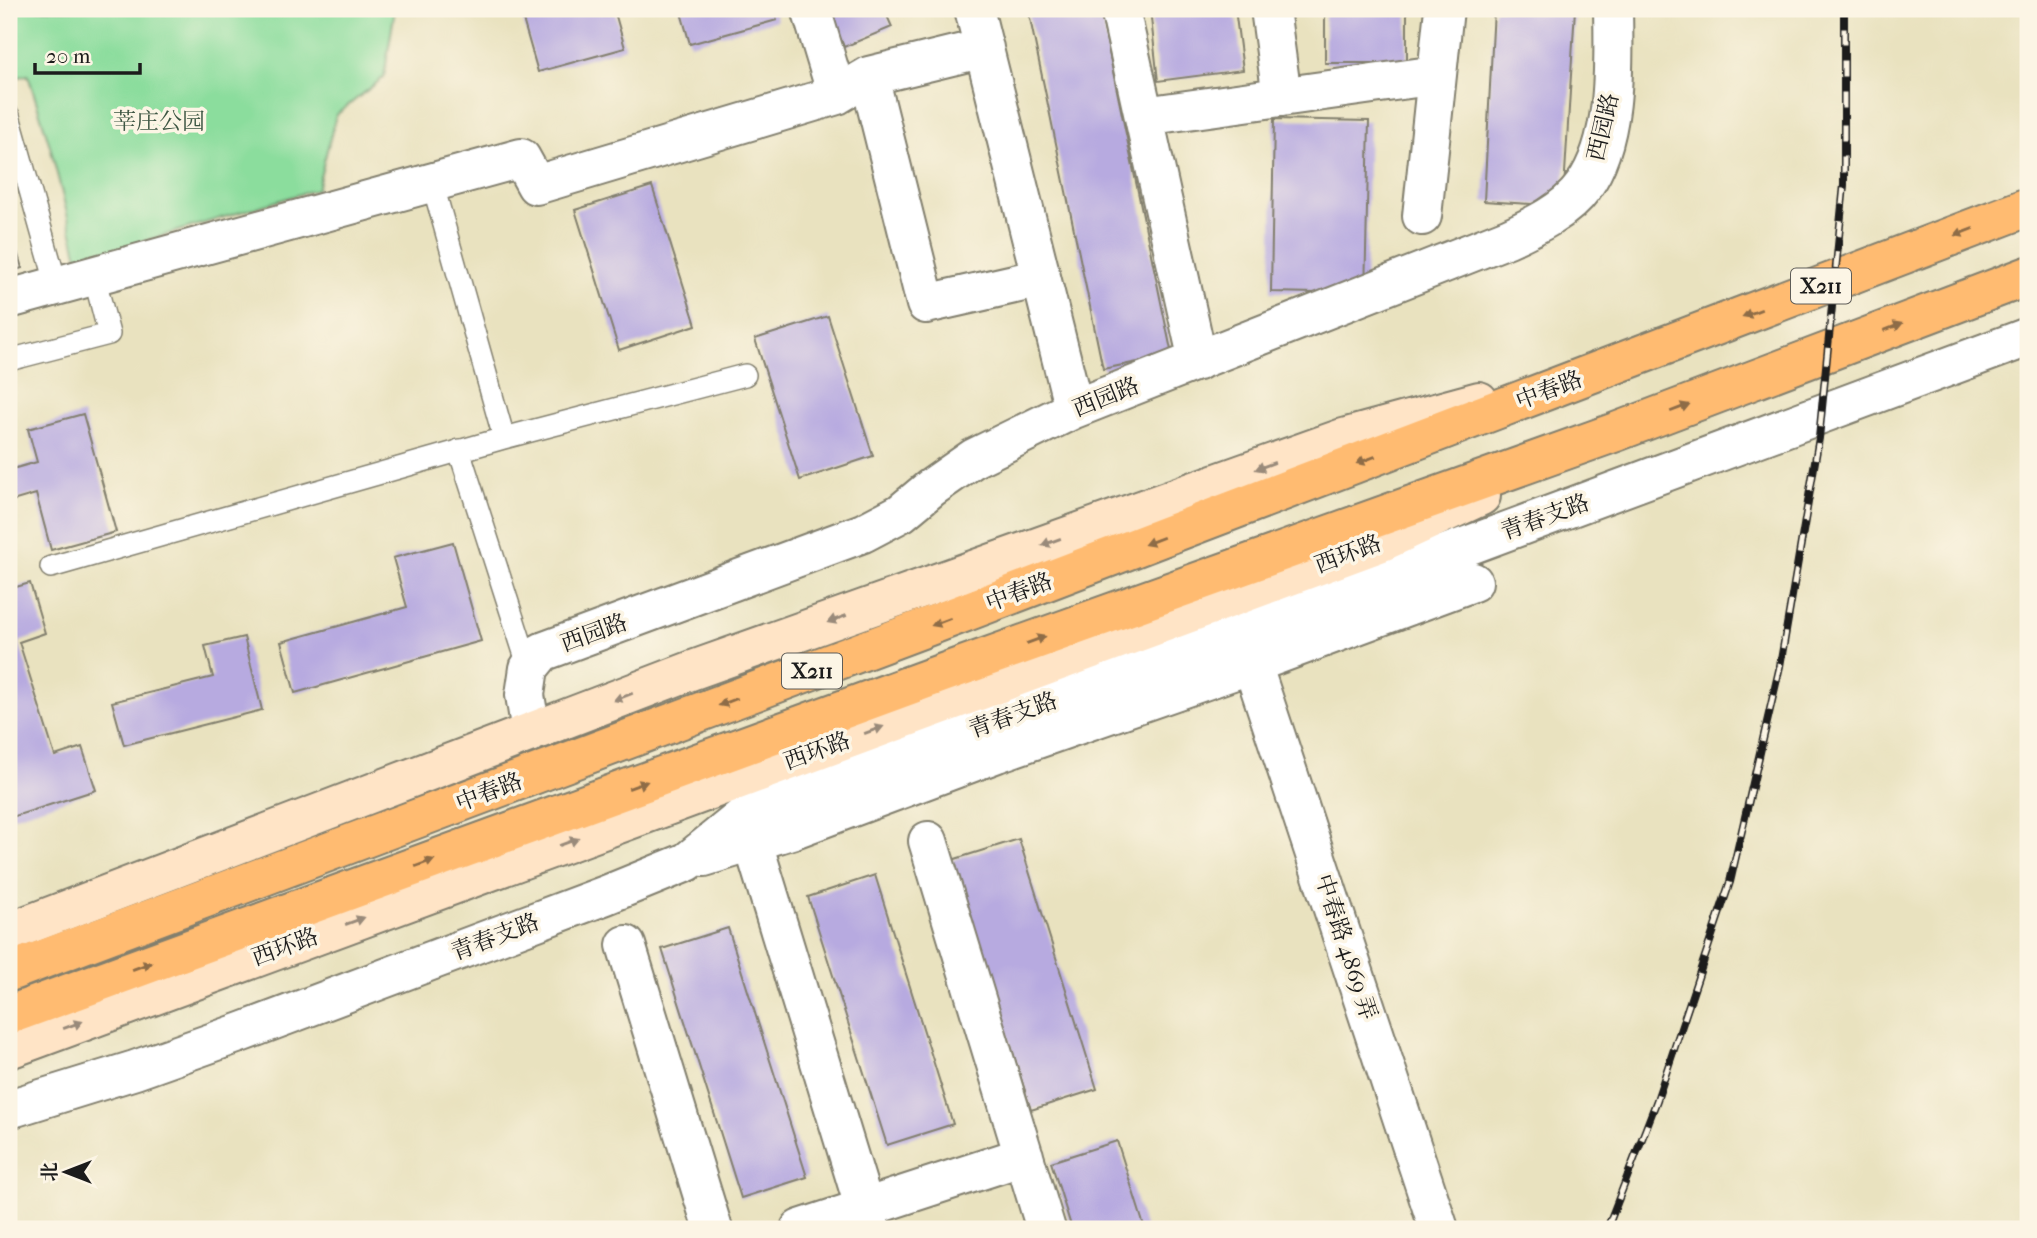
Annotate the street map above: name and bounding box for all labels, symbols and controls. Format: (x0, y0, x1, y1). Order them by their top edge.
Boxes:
scale bar (35, 32, 140, 76)
text: 20 m (46, 44, 91, 68)
street label: 西园路 (1582, 90, 1624, 164)
park label: 莘庄公园 (113, 108, 205, 135)
one-way arrow (1954, 226, 1975, 237)
road number: X211 (1791, 268, 1851, 304)
one-way arrow (1741, 307, 1762, 318)
one-way arrow (1882, 322, 1903, 333)
street label: 中春路 (1512, 365, 1586, 415)
street label: 西园路 (1069, 372, 1143, 422)
one-way arrow (1669, 402, 1690, 413)
one-way arrow (1356, 454, 1377, 465)
one-way arrow (1255, 460, 1276, 471)
street label: 青春支路 (1497, 489, 1593, 545)
street label: 西环路 (1311, 529, 1385, 579)
one-way arrow (1143, 535, 1164, 546)
one-way arrow (1040, 537, 1061, 548)
street label: 中春路 (982, 567, 1056, 617)
street label: 西园路 (557, 609, 631, 657)
one-way arrow (826, 614, 847, 625)
one-way arrow (930, 617, 951, 628)
one-way arrow (1026, 634, 1047, 645)
road number: X211 (782, 654, 842, 688)
street label: 青春支路 (965, 687, 1061, 743)
one-way arrow (612, 692, 633, 703)
one-way arrow (718, 697, 739, 708)
one-way arrow (863, 724, 884, 735)
street label: 西环路 (780, 727, 854, 775)
street label: 中春路 (452, 767, 526, 817)
one-way arrow (628, 779, 649, 790)
one-way arrow (558, 837, 579, 848)
one-way arrow (414, 857, 435, 868)
street label: 中春路 4869 弄 (1310, 871, 1382, 1023)
street label: 青春支路 (447, 908, 543, 966)
one-way arrow (345, 915, 366, 926)
street label: 西环路 (248, 923, 322, 971)
one-way arrow (131, 960, 152, 971)
one-way arrow (62, 1020, 83, 1031)
north arrow (32, 1136, 102, 1206)
text: 北 (39, 1162, 61, 1182)

